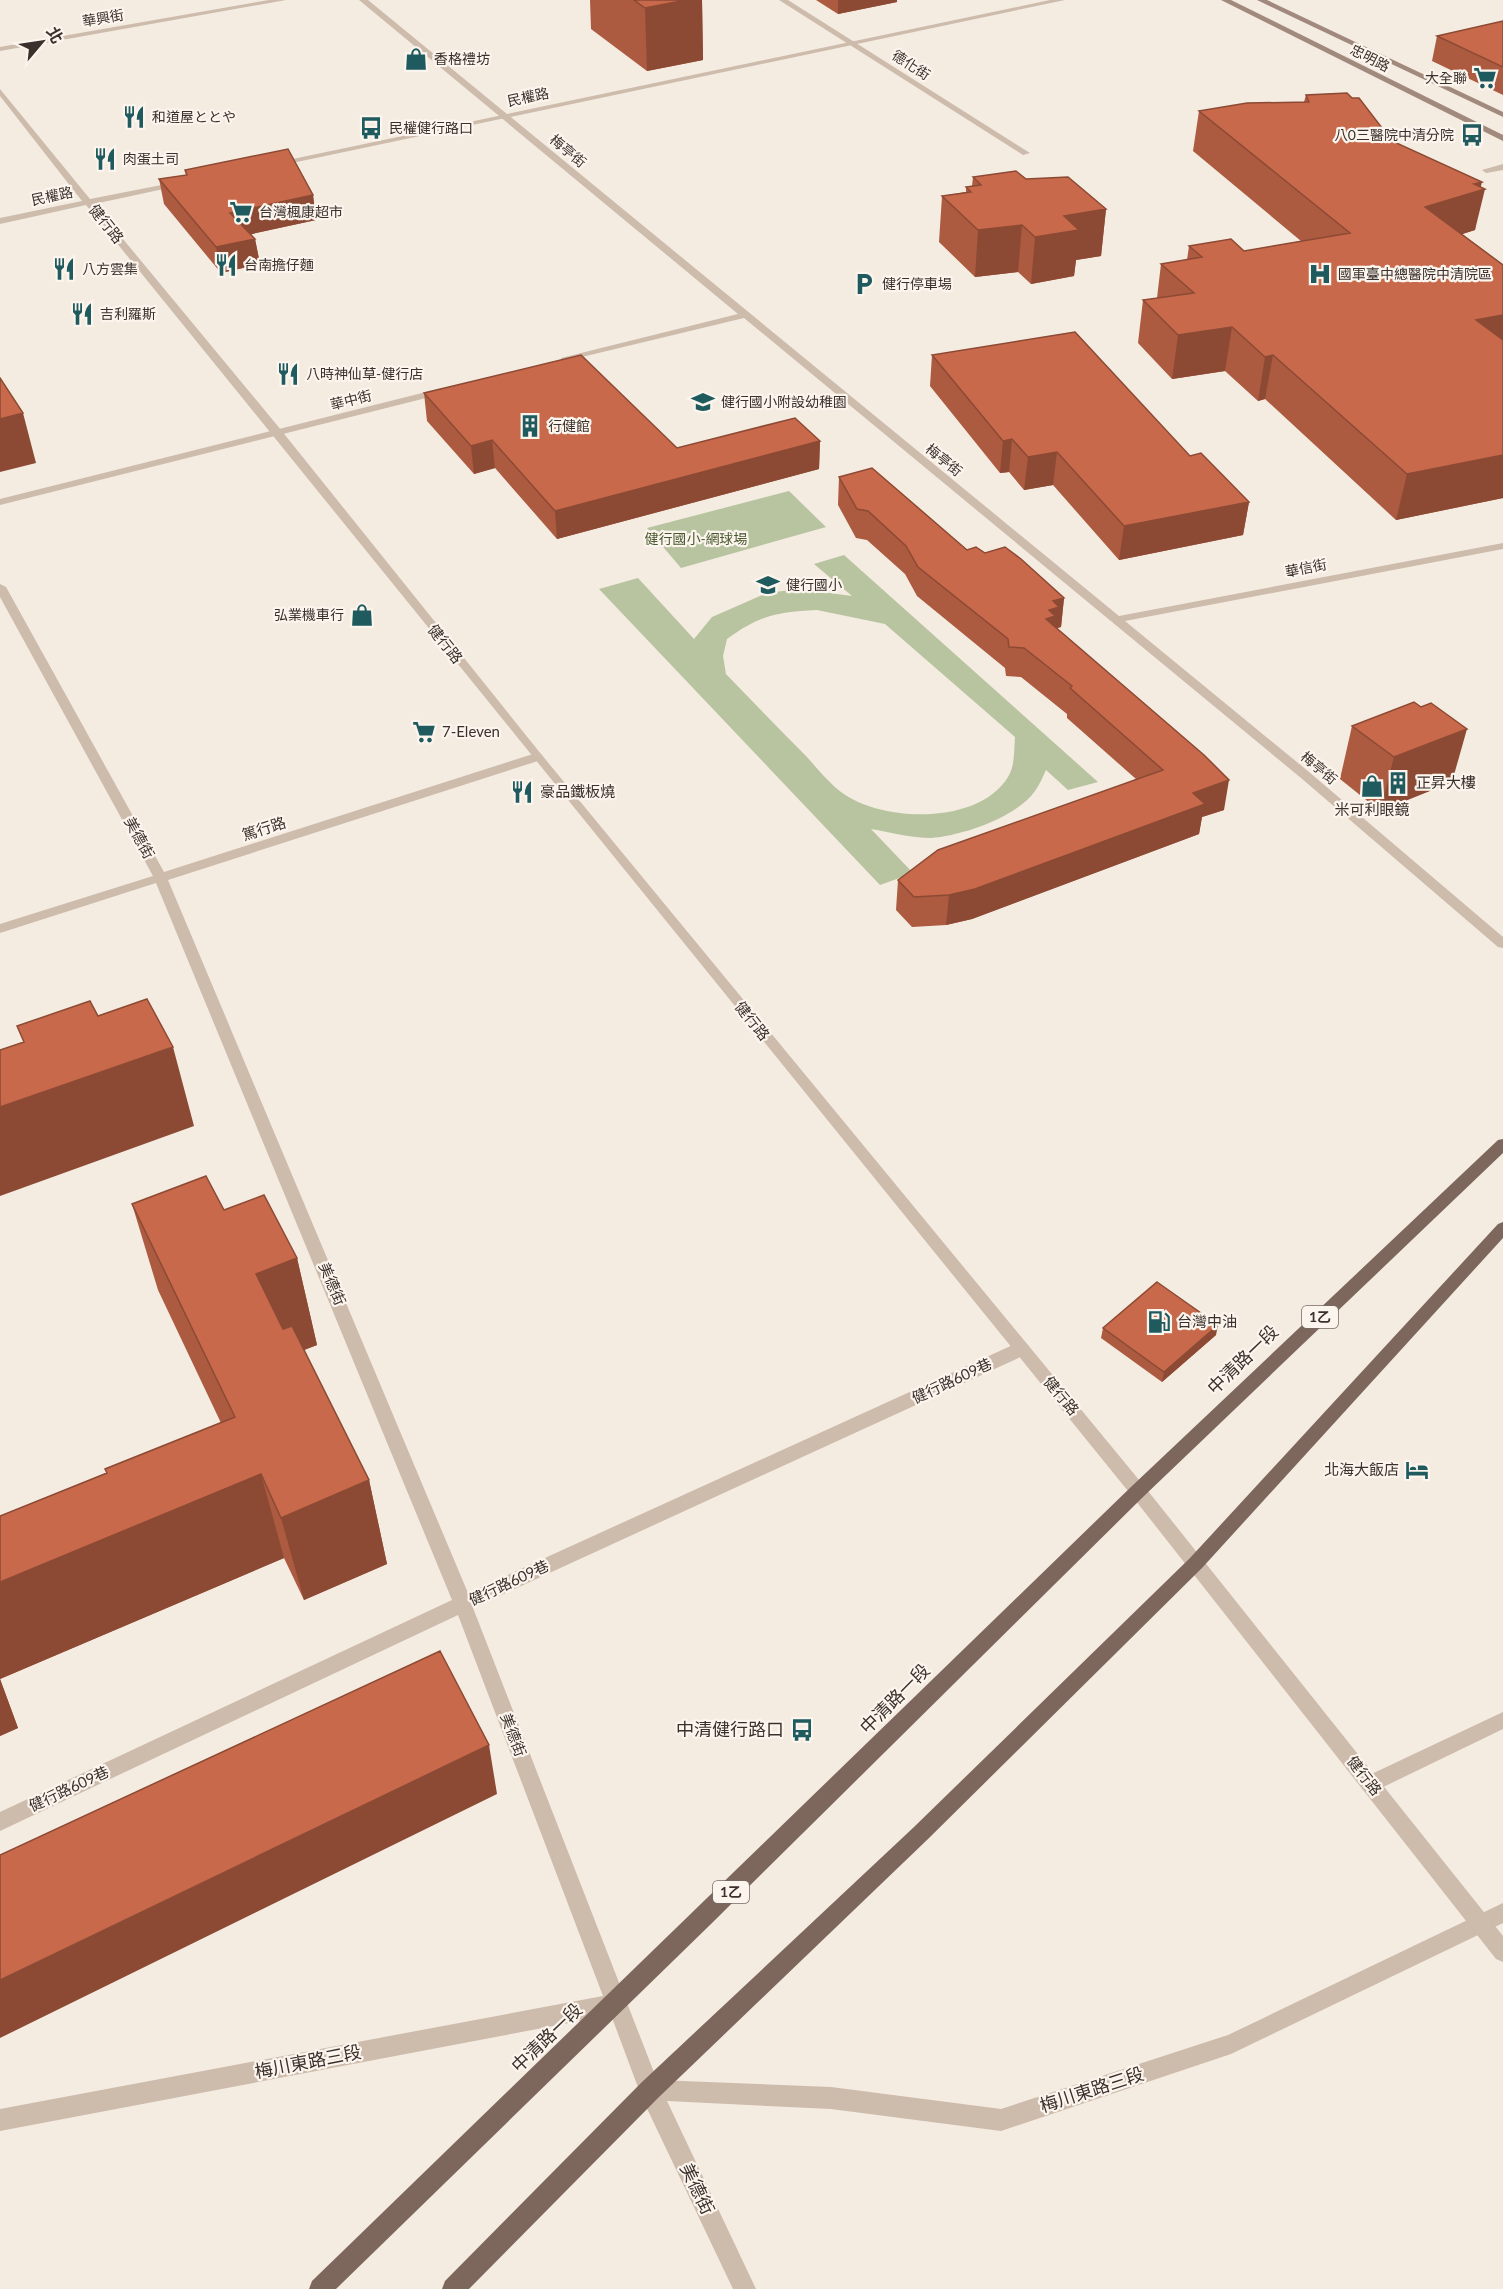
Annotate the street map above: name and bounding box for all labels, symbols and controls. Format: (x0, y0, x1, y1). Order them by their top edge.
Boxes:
street label: 華興街 (81, 5, 125, 30)
north arrow (12, 12, 72, 72)
text: 北 (43, 23, 68, 46)
street label: 忠明路 (1348, 40, 1393, 75)
shop icon: 香格禮坊 (403, 46, 429, 72)
street label: 德化街 (889, 46, 934, 83)
place label: 香格禮坊 (434, 50, 490, 67)
supermarket icon: 大全聯 (1472, 65, 1498, 91)
place label: 大全聯 (1425, 69, 1467, 86)
street label: 民權路 (506, 84, 550, 109)
restaurant icon: 和道屋ととや (121, 104, 147, 130)
place label: 和道屋ととや (152, 108, 236, 125)
bus stop icon: 民權健行路口 (358, 115, 384, 141)
place label: 民權健行路口 (389, 119, 473, 136)
bus stop icon: 八0三醫院中清分院 (1459, 122, 1485, 148)
place label: 八0三醫院中清分院 (1334, 126, 1454, 143)
street label: 梅亭街 (547, 131, 590, 171)
restaurant icon: 肉蛋土司 (92, 146, 118, 172)
place label: 肉蛋土司 (123, 150, 179, 167)
street label: 民權路 (30, 183, 74, 208)
supermarket icon: 台灣楓康超市 (228, 199, 254, 225)
street label: 健行路 (86, 200, 128, 247)
place label: 台灣楓康超市 (259, 203, 343, 220)
restaurant icon: 台南擔仔麵 (213, 252, 239, 278)
restaurant icon: 八方雲集 (51, 256, 77, 282)
place label: 台南擔仔麵 (244, 256, 314, 273)
place label: 八方雲集 (82, 260, 138, 277)
hospital icon: 國軍臺中總醫院中清院區 (1307, 261, 1333, 287)
place label: 國軍臺中總醫院中清院區 (1338, 265, 1492, 282)
parking icon: 健行停車場 (851, 271, 877, 297)
place label: 健行停車場 (882, 275, 952, 292)
restaurant icon: 吉利羅斯 (69, 301, 95, 327)
place label: 吉利羅斯 (100, 305, 156, 322)
restaurant icon: 八時神仙草-健行店 (275, 361, 301, 387)
place label: 八時神仙草-健行店 (306, 365, 423, 382)
street label: 華中街 (328, 386, 373, 413)
school or university icon: 健行國小附設幼稚園 (690, 389, 716, 415)
place label: 健行國小附設幼稚園 (721, 393, 847, 410)
building icon: 行健館 (517, 413, 543, 439)
place label: 行健館 (548, 417, 590, 434)
street label: 梅亭街 (923, 440, 966, 479)
park label: 健行國小-網球場 (644, 530, 748, 547)
street label: 華信街 (1284, 555, 1328, 580)
school or university icon: 健行國小 (755, 572, 781, 598)
place label: 健行國小 (786, 576, 842, 593)
shop icon: 弘業機車行 (349, 602, 375, 628)
place label: 弘業機車行 (274, 606, 344, 623)
street label: 健行路 (425, 620, 467, 667)
supermarket icon: 7-Eleven (411, 719, 437, 745)
place label: 7-Eleven (442, 722, 500, 740)
street label: 梅亭街 (1298, 748, 1341, 788)
building icon: 正昇大樓 (1385, 770, 1411, 796)
shop icon: 米可利眼鏡 (1359, 773, 1385, 799)
place label: 正昇大樓 (1416, 773, 1476, 791)
restaurant icon: 豪品鐵板燒 (509, 779, 535, 805)
place label: 豪品鐵板燒 (540, 782, 615, 800)
place label: 米可利眼鏡 (1334, 800, 1410, 818)
street label: 美德街 (121, 813, 159, 862)
street label: 篤行路 (240, 813, 288, 844)
street label: 健行路 (732, 997, 774, 1044)
street label: 美德街 (316, 1259, 350, 1308)
road number: 1乙 (1302, 1306, 1338, 1328)
fuel station icon: 台灣中油 (1146, 1309, 1172, 1335)
place label: 台灣中油 (1177, 1312, 1237, 1330)
street label: 中清路一段 (1202, 1320, 1282, 1398)
street label: 健行路609巷 (909, 1354, 994, 1406)
street label: 健行路 (1040, 1372, 1083, 1418)
hotel icon: 北海大飯店 (1404, 1457, 1430, 1483)
place label: 北海大飯店 (1324, 1460, 1399, 1478)
street label: 健行路609巷 (466, 1556, 551, 1608)
street label: 中清路一段 (855, 1659, 934, 1738)
street label: 美德街 (497, 1710, 530, 1759)
bus stop icon: 中清健行路口 (789, 1717, 815, 1743)
place label: 中清健行路口 (676, 1718, 784, 1740)
street label: 健行路 (1344, 1752, 1386, 1799)
street label: 健行路609巷 (26, 1762, 111, 1814)
road number: 1乙 (713, 1881, 749, 1903)
street label: 中清路一段 (506, 1998, 586, 2076)
street label: 梅川東路三段 (253, 2040, 363, 2082)
street label: 梅川東路三段 (1037, 2062, 1146, 2116)
street label: 美德街 (676, 2159, 720, 2218)

